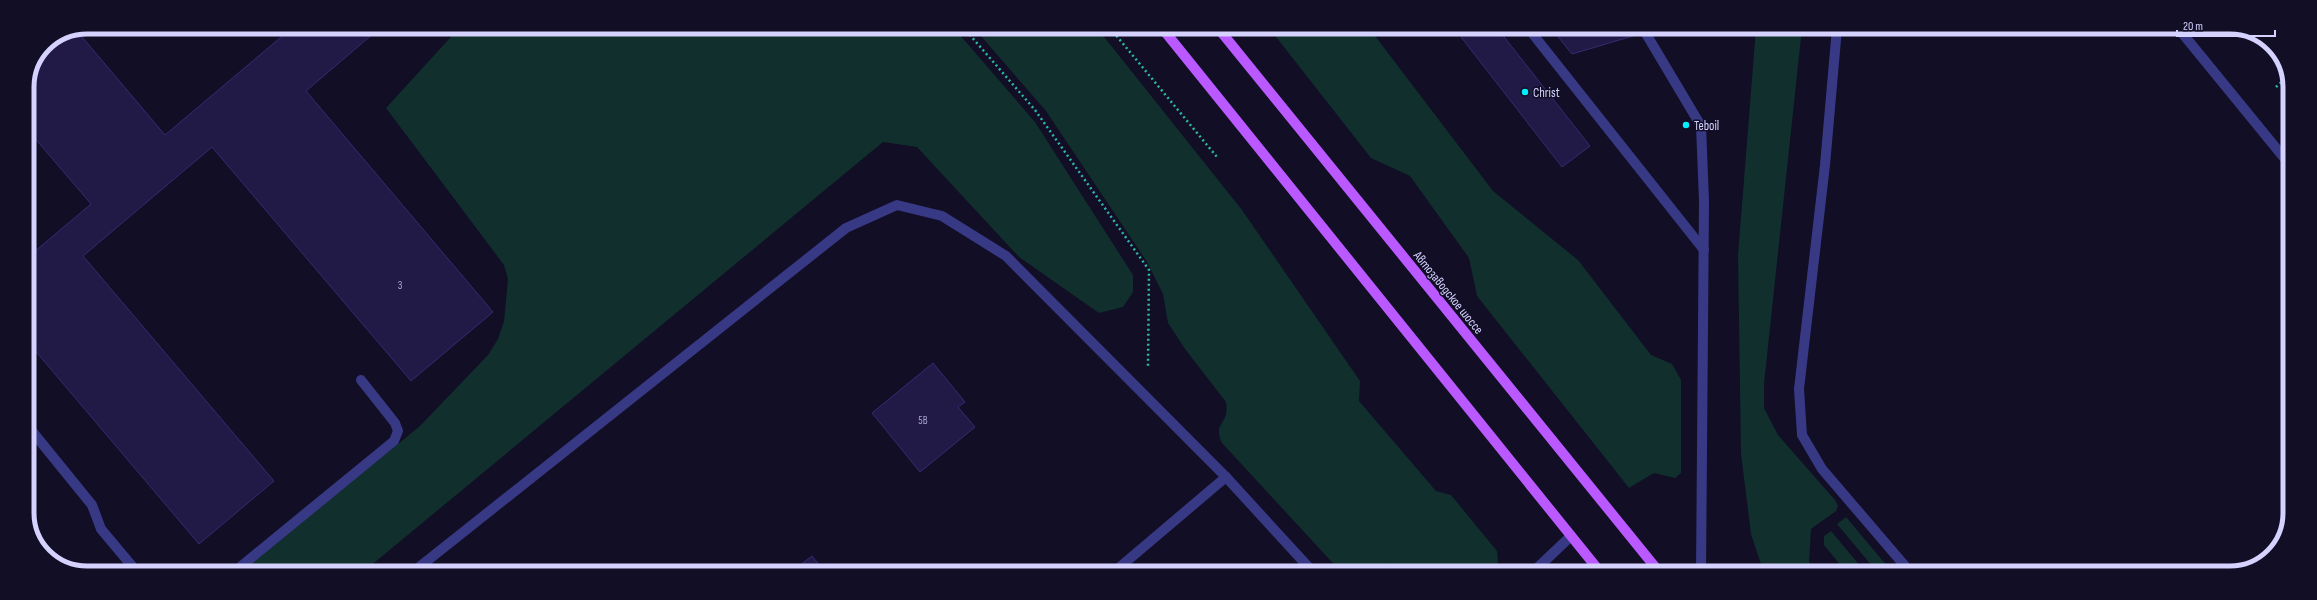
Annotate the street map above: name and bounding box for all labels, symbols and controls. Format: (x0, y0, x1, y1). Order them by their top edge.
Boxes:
scale bar (2177, 12, 2275, 38)
text: 20 m (2183, 19, 2203, 34)
place label: Christ (1533, 85, 1560, 101)
marker: Christ (1520, 87, 1530, 97)
place label: Teboil (1694, 118, 1719, 134)
marker: Teboil (1681, 120, 1691, 130)
street label: Автозаводское шоссе (1409, 247, 1487, 337)
house number: 3 (398, 279, 403, 292)
house number: 5В (918, 414, 928, 427)

